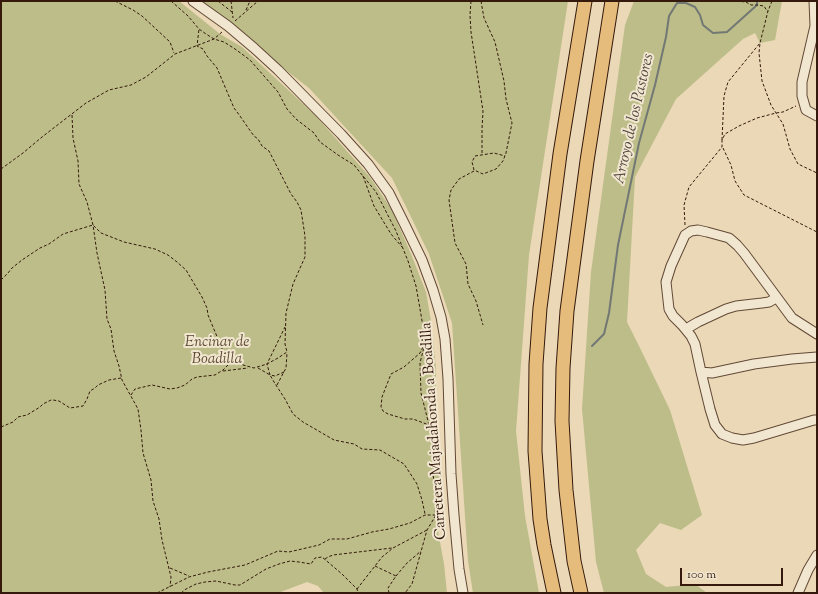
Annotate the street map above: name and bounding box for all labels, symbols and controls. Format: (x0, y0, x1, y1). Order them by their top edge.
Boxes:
water label: Arroyo de los Pastores (611, 52, 659, 186)
street label: Carretera Majadahonda a Boadilla (418, 322, 452, 540)
park label: Encinar de Boadilla (185, 334, 249, 369)
scale bar (682, 560, 785, 586)
text: 100 m (687, 566, 716, 584)

